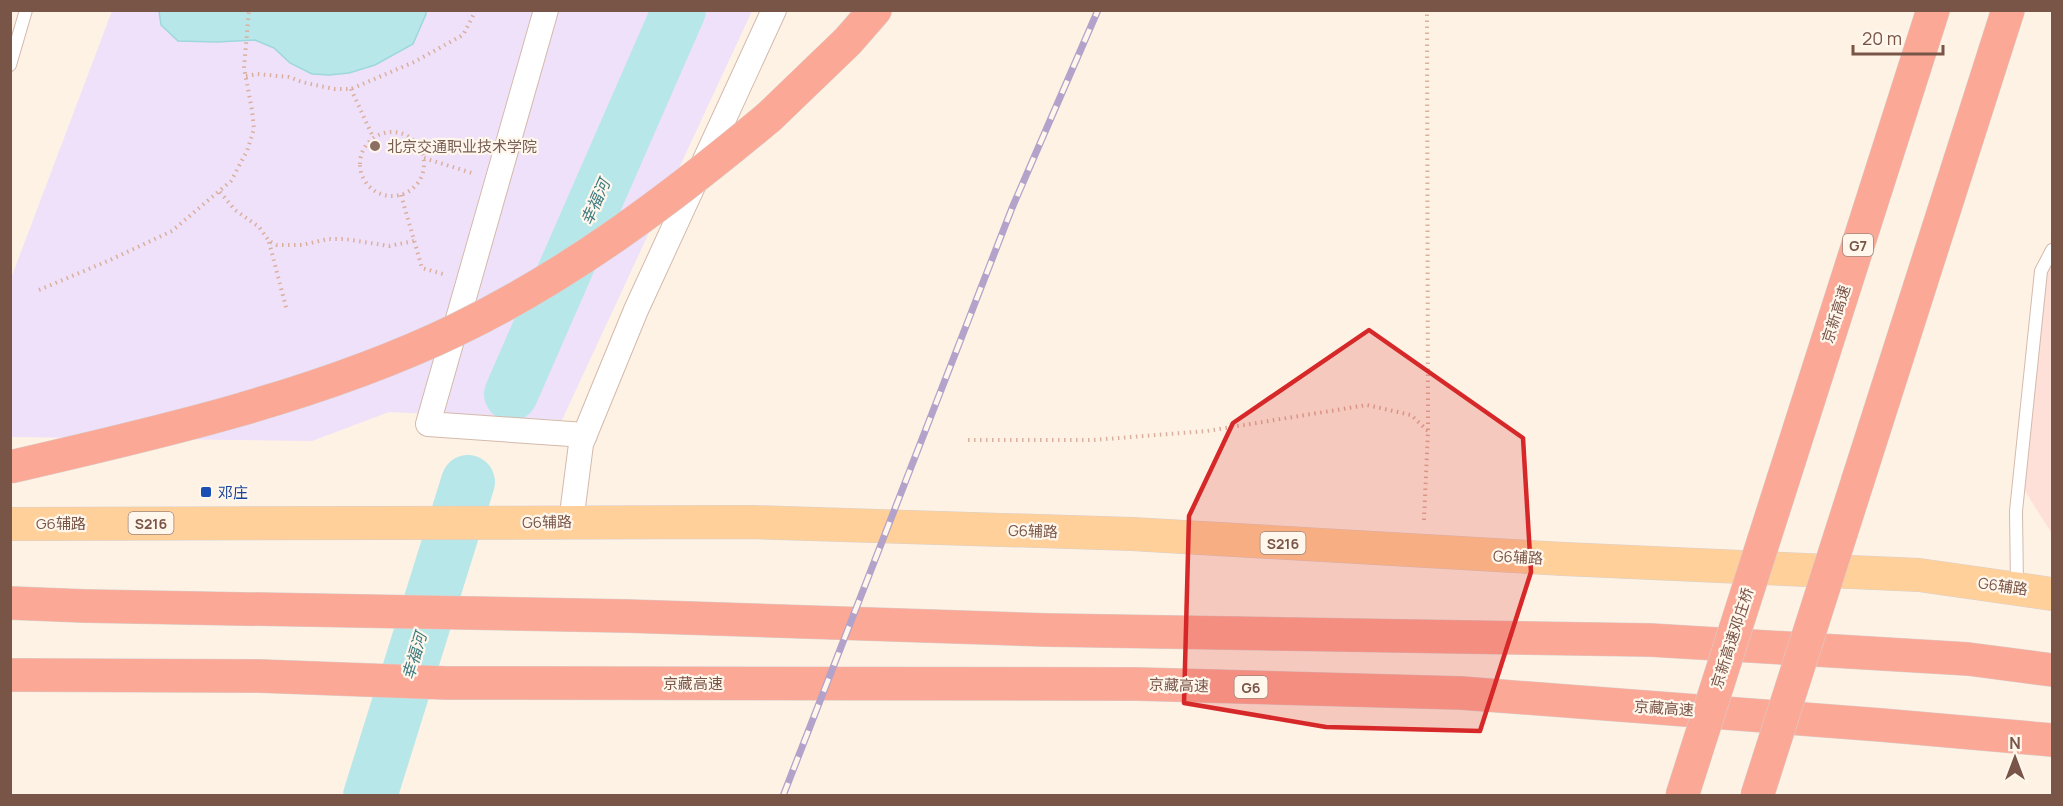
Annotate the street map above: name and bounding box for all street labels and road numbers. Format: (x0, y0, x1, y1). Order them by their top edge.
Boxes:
road number: G7 (1843, 234, 1873, 256)
street label: 京新高速 (1817, 282, 1855, 346)
street label: G6辅路 (522, 511, 572, 533)
road number: S216 (128, 512, 174, 534)
street label: G6辅路 (36, 513, 86, 534)
street label: G6辅路 (1008, 520, 1058, 542)
road number: S216 (1260, 532, 1306, 554)
street label: G6辅路 (1493, 545, 1543, 569)
street label: G6辅路 (1977, 572, 2029, 600)
street label: 京新高速邓庄桥 (1706, 585, 1758, 691)
street label: 京藏高速 (663, 673, 723, 694)
street label: 京藏高速 (1149, 673, 1209, 697)
road number: G6 (1234, 676, 1268, 698)
street label: 京藏高速 (1633, 695, 1695, 721)

